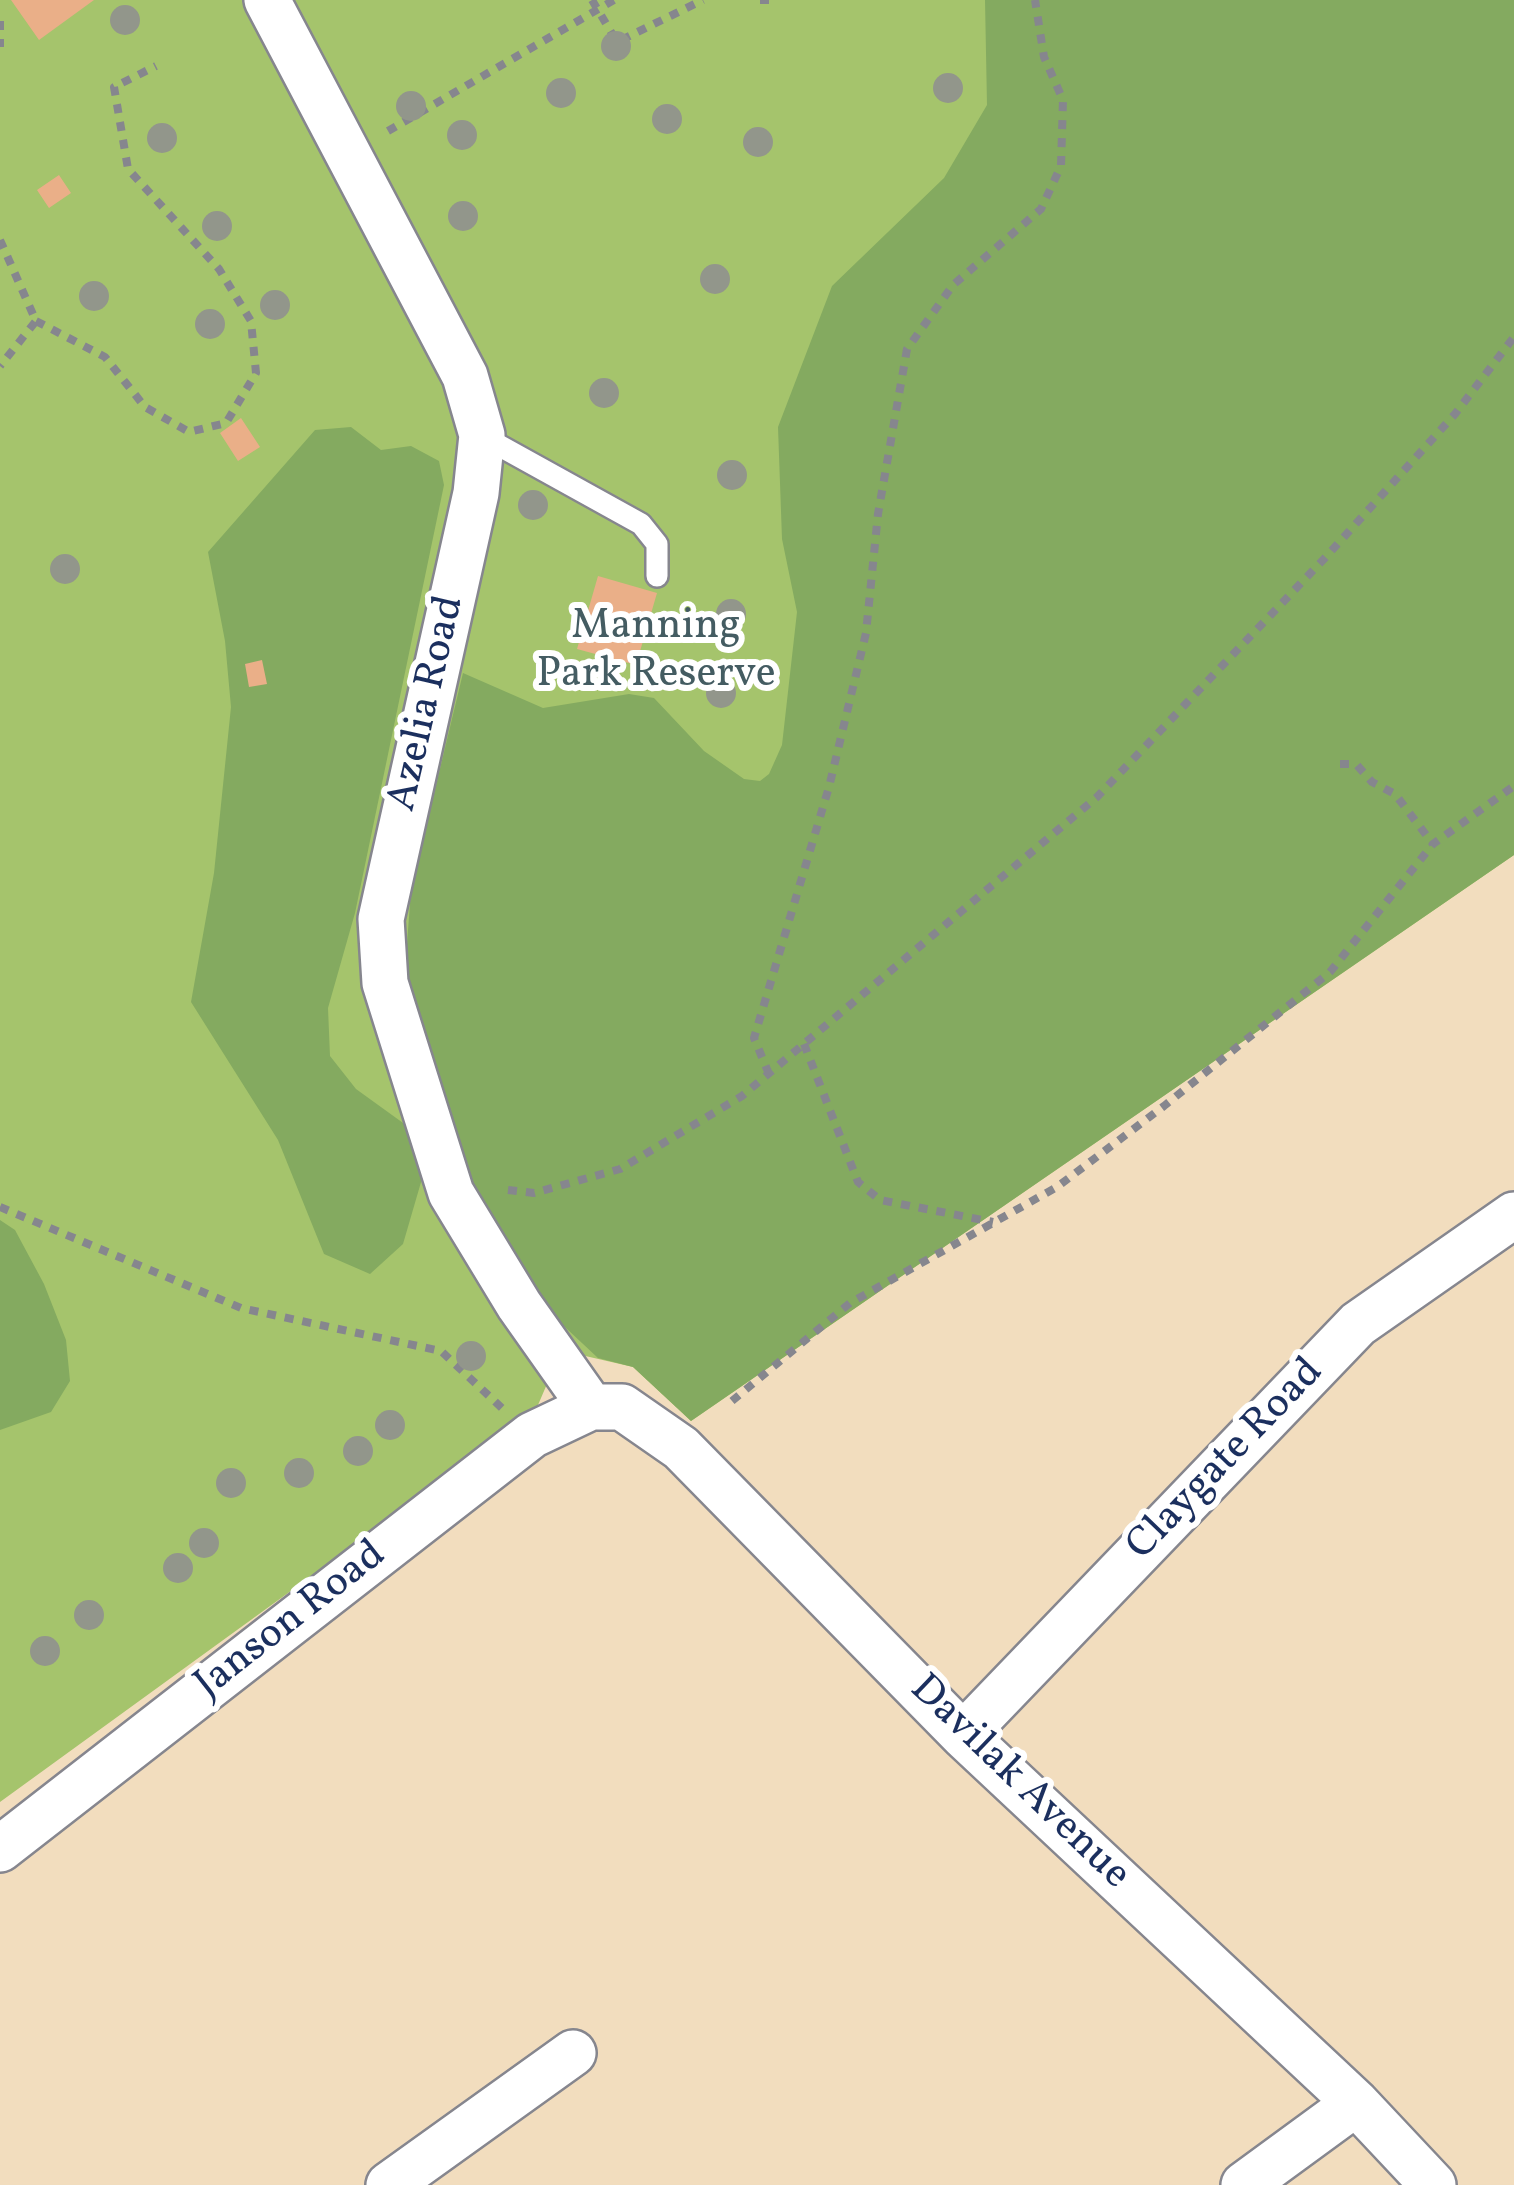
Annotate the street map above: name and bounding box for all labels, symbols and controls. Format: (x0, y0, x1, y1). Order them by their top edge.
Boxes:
street label: Azelia Road (380, 591, 478, 817)
park label: Manning Park Reserve (536, 604, 776, 702)
street label: Claygate Road (1118, 1349, 1336, 1573)
street label: Janson Road (186, 1532, 398, 1712)
street label: Davilak Avenue (897, 1666, 1139, 1902)

